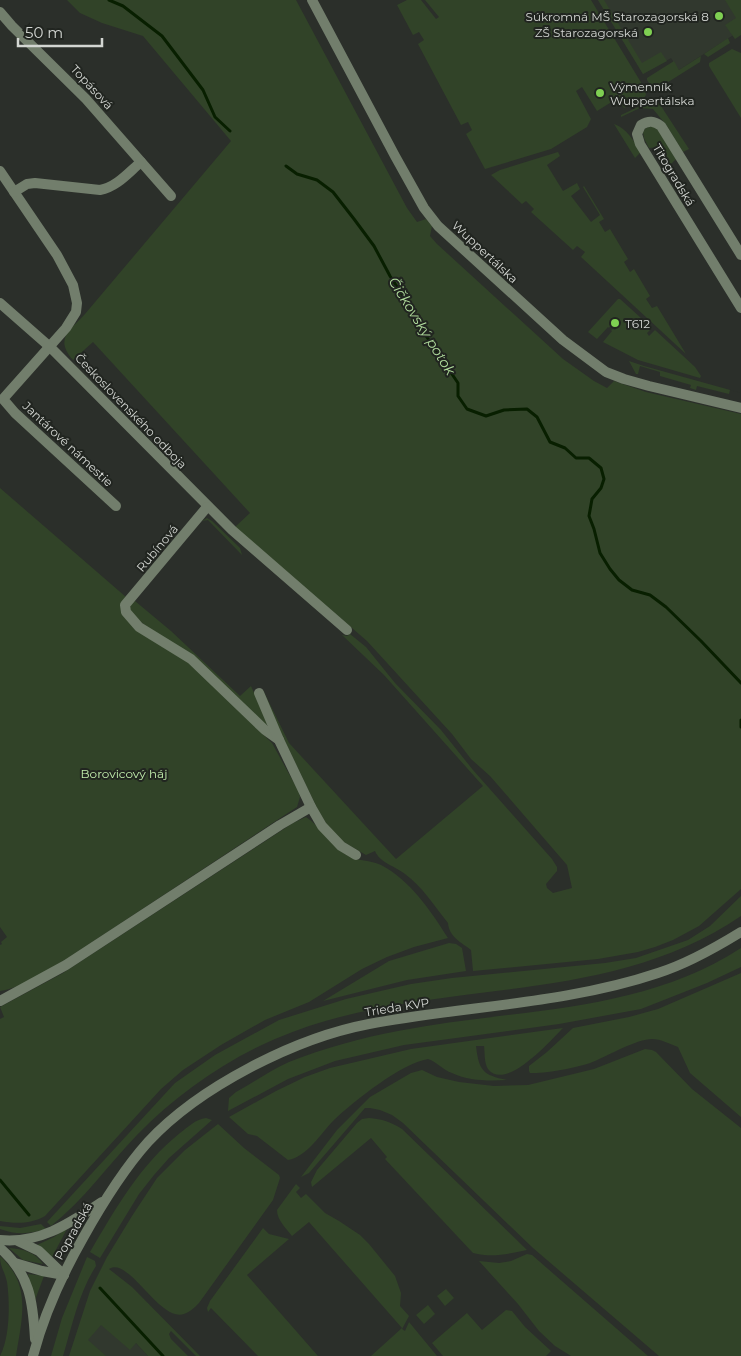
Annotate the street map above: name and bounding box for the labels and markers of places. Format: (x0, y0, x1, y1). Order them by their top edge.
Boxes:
place label: Súkromná MŠ Starozagorská 8 (526, 9, 709, 24)
marker: Súkromná MŠ Starozagorská 8 (713, 10, 725, 22)
place label: ZŠ Starozagorská (535, 25, 638, 40)
marker: ZŠ Starozagorská (642, 26, 654, 38)
place label: Výmenník Wuppertálska (610, 79, 694, 108)
marker: Výmenník Wuppertálska (594, 87, 606, 99)
place label: T612 (625, 316, 650, 331)
marker: T612 (609, 317, 621, 329)

